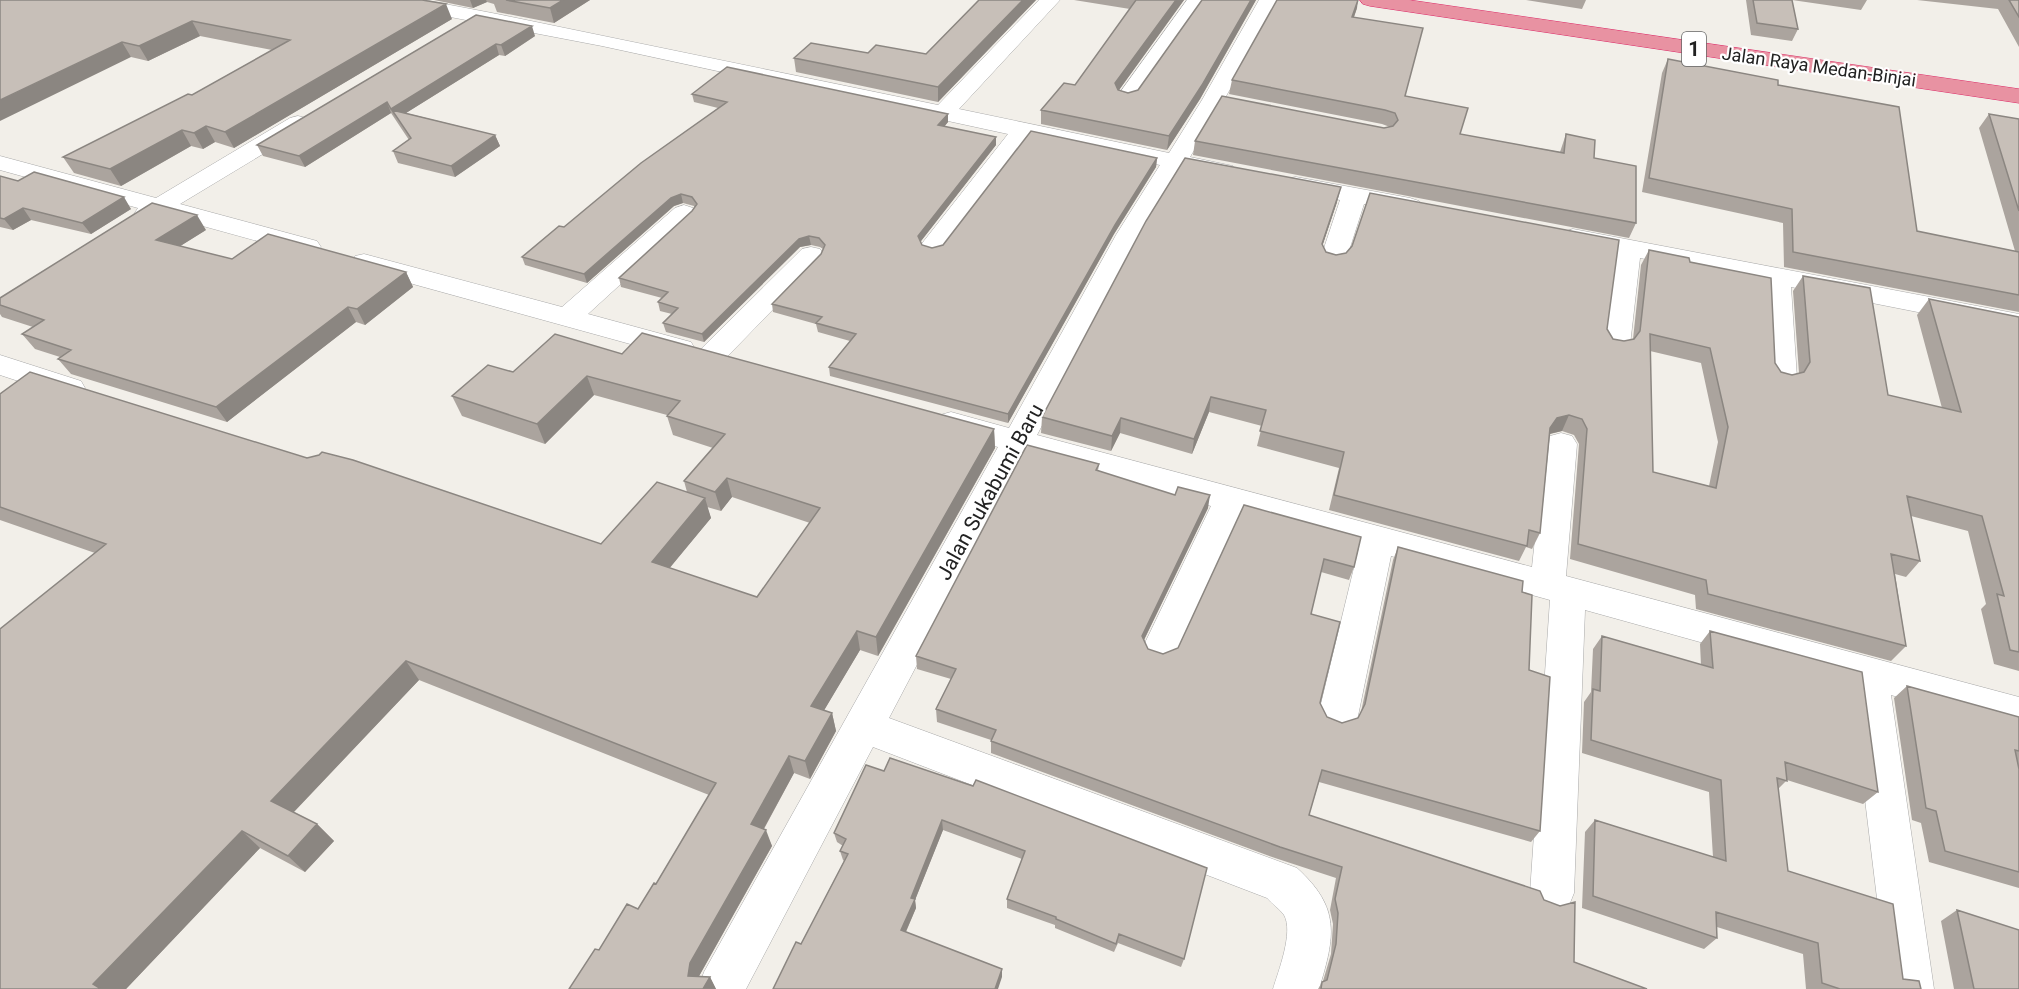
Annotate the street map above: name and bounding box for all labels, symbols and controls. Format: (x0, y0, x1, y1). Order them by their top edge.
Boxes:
road number: 1 (1682, 32, 1706, 66)
street label: Jalan Raya Medan-Binjai (1721, 42, 1917, 91)
street label: Jalan Sukabumi Baru (932, 400, 1048, 584)

